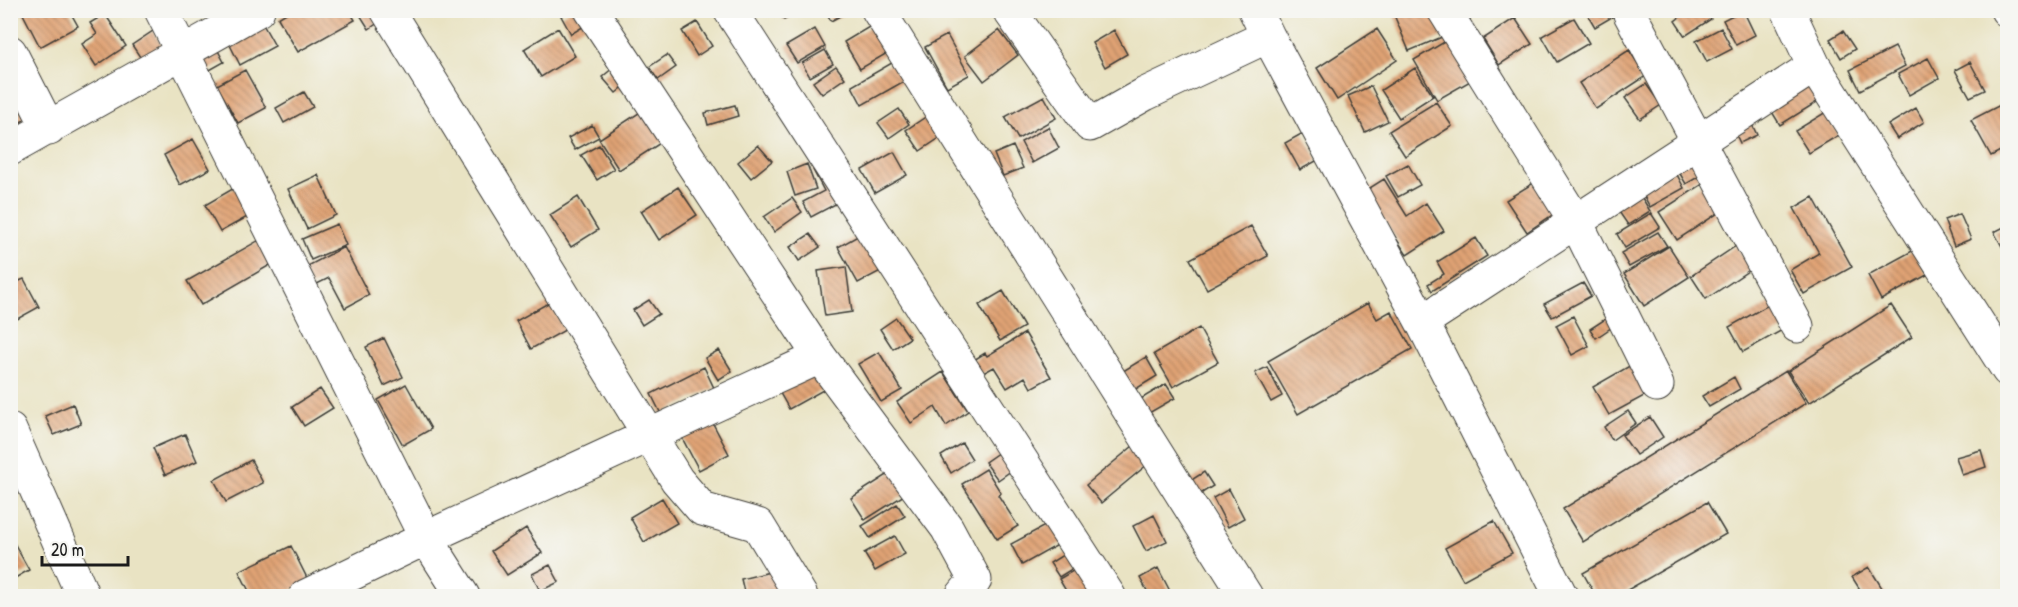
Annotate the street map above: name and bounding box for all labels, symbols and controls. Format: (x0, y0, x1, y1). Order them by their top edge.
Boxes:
scale bar (42, 529, 128, 567)
text: 20 m (51, 537, 84, 562)

